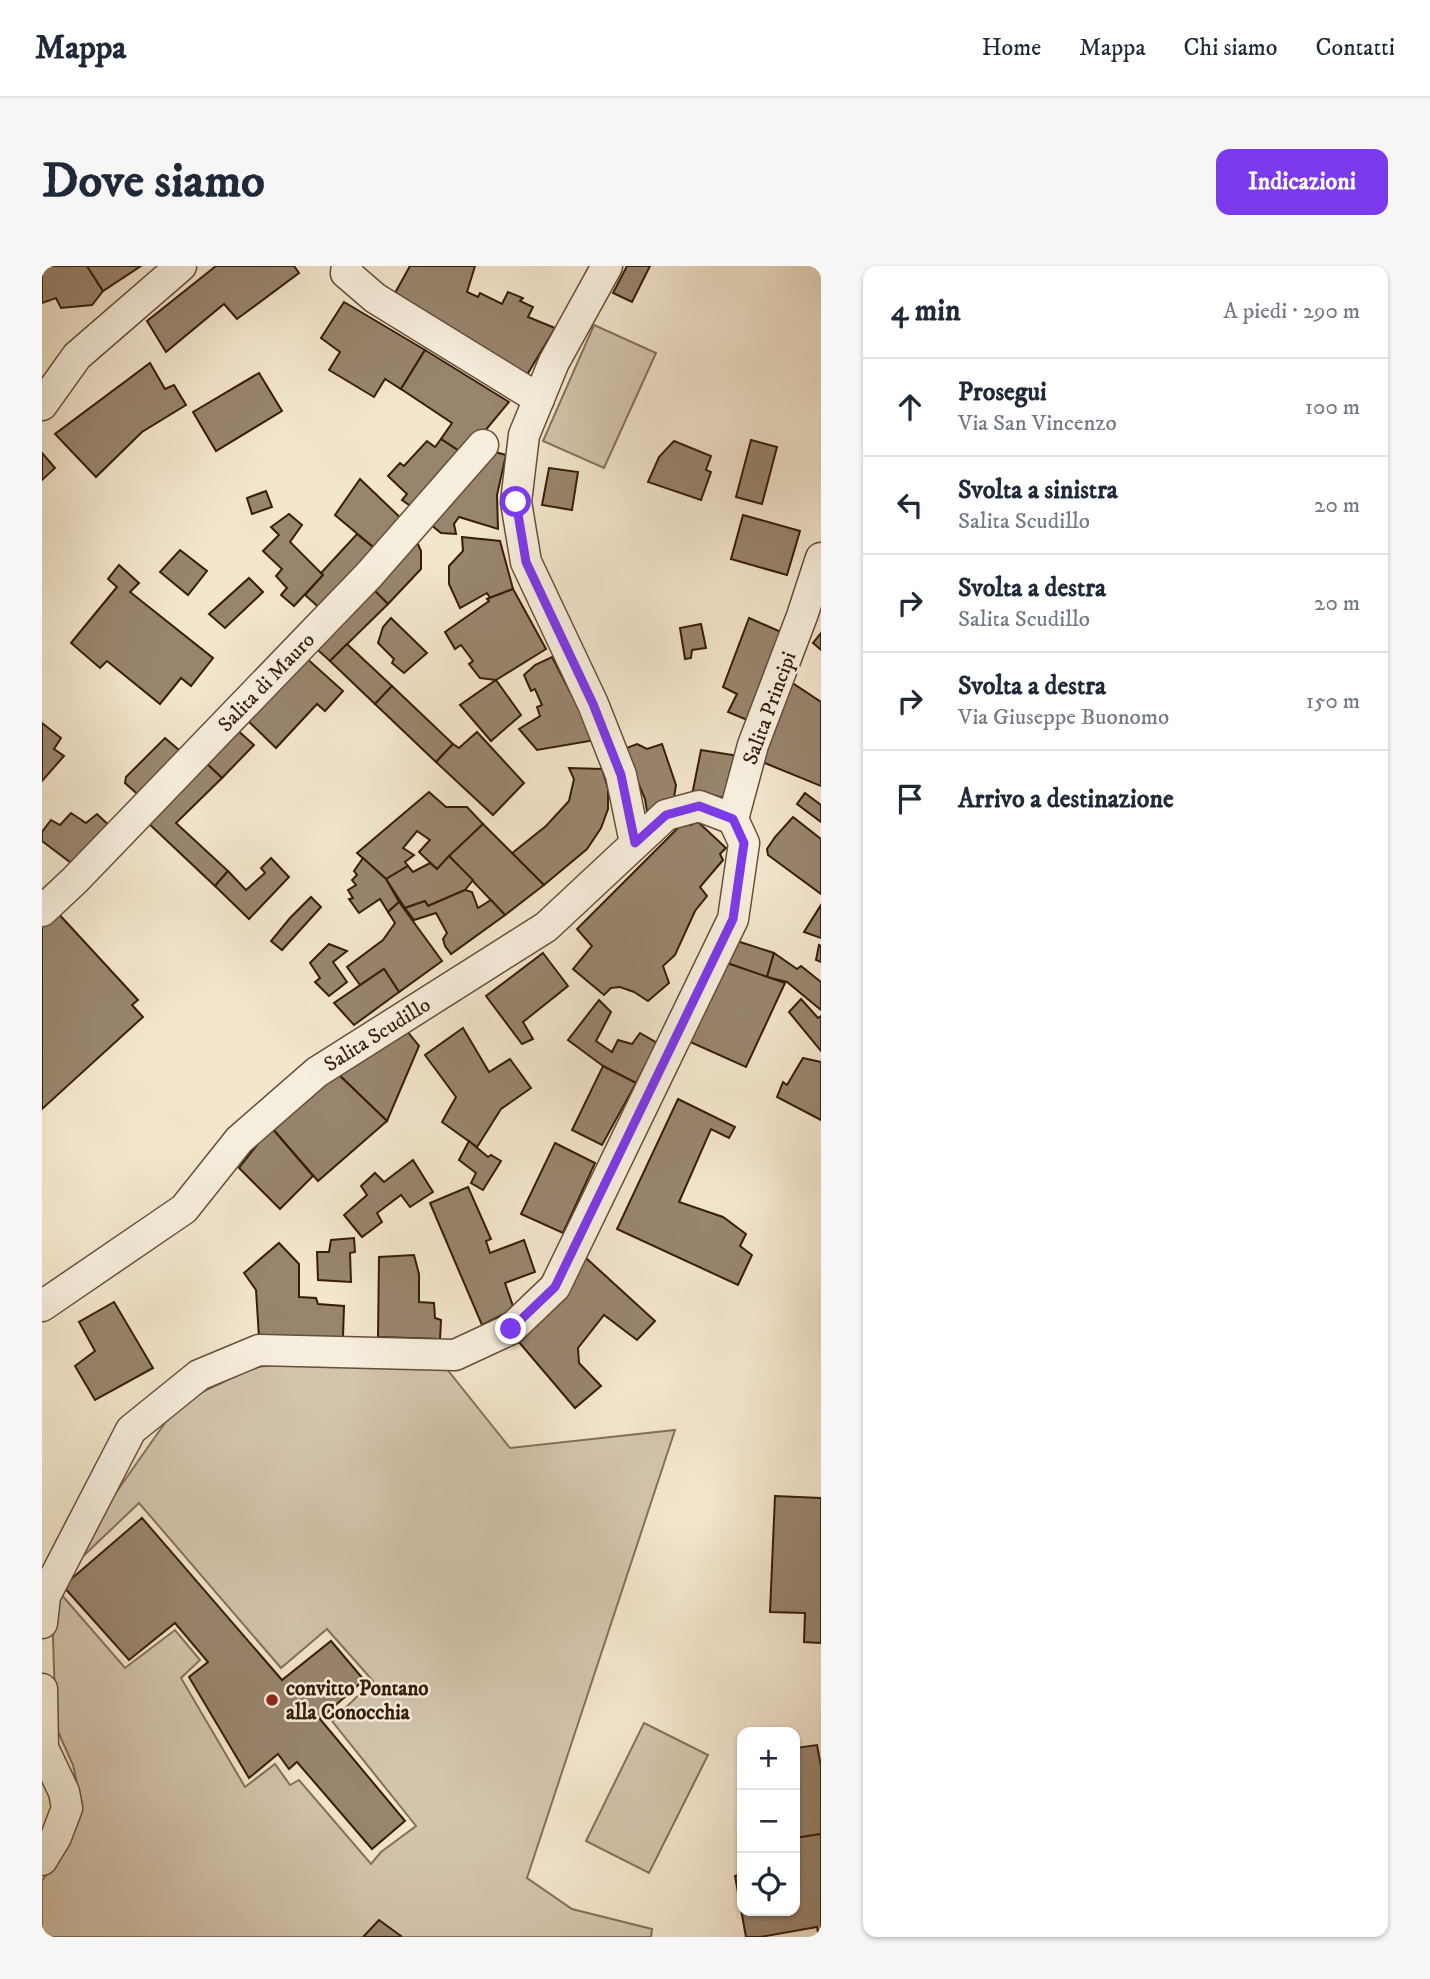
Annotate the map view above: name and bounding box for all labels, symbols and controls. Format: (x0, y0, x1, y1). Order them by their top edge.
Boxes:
text: Mappa (35, 28, 126, 69)
text: Home (982, 33, 1041, 63)
text: Mappa (1079, 33, 1146, 63)
text: Chi siamo (1184, 33, 1278, 63)
text: Contatti (1316, 33, 1395, 63)
button: Indicazioni (1216, 149, 1388, 215)
text: Dove siamo (42, 151, 265, 213)
text: 4 min (891, 293, 961, 330)
text: A piedi · 290 m (1223, 297, 1360, 326)
text: Prosegui (958, 376, 1047, 409)
icon: ahead (891, 388, 929, 426)
text: 100 m (1305, 393, 1360, 422)
text: Via San Vincenzo (958, 409, 1117, 438)
text: Svolta a sinistra (958, 474, 1118, 507)
route start (500, 486, 531, 517)
icon: left (891, 486, 929, 524)
text: 20 m (1314, 491, 1360, 520)
text: Salita Scudillo (958, 507, 1090, 536)
text: Svolta a destra (958, 572, 1106, 605)
icon: right (891, 584, 929, 622)
text: 20 m (1314, 589, 1360, 618)
text: Salita Scudillo (958, 605, 1090, 634)
street label: Salita di Mauro (213, 627, 321, 738)
street label: Salita Principi (737, 648, 802, 768)
text: Svolta a destra (958, 670, 1106, 703)
icon: right (891, 682, 929, 720)
text: 150 m (1306, 687, 1360, 716)
text: Via Giuseppe Buonomo (958, 703, 1169, 732)
icon: arrive (891, 780, 929, 818)
text: Arrivo a destinazione (958, 783, 1174, 816)
street label: Salita Scudillo (320, 992, 436, 1078)
route end (495, 1313, 526, 1344)
place label: convitto Pontano alla Conocchia (286, 1676, 429, 1726)
marker: convitto Pontano alla Conocchia (264, 1692, 280, 1708)
map controls (737, 1727, 800, 1916)
button: + (737, 1727, 800, 1790)
button: − (737, 1790, 800, 1853)
button: locate (737, 1853, 800, 1916)

